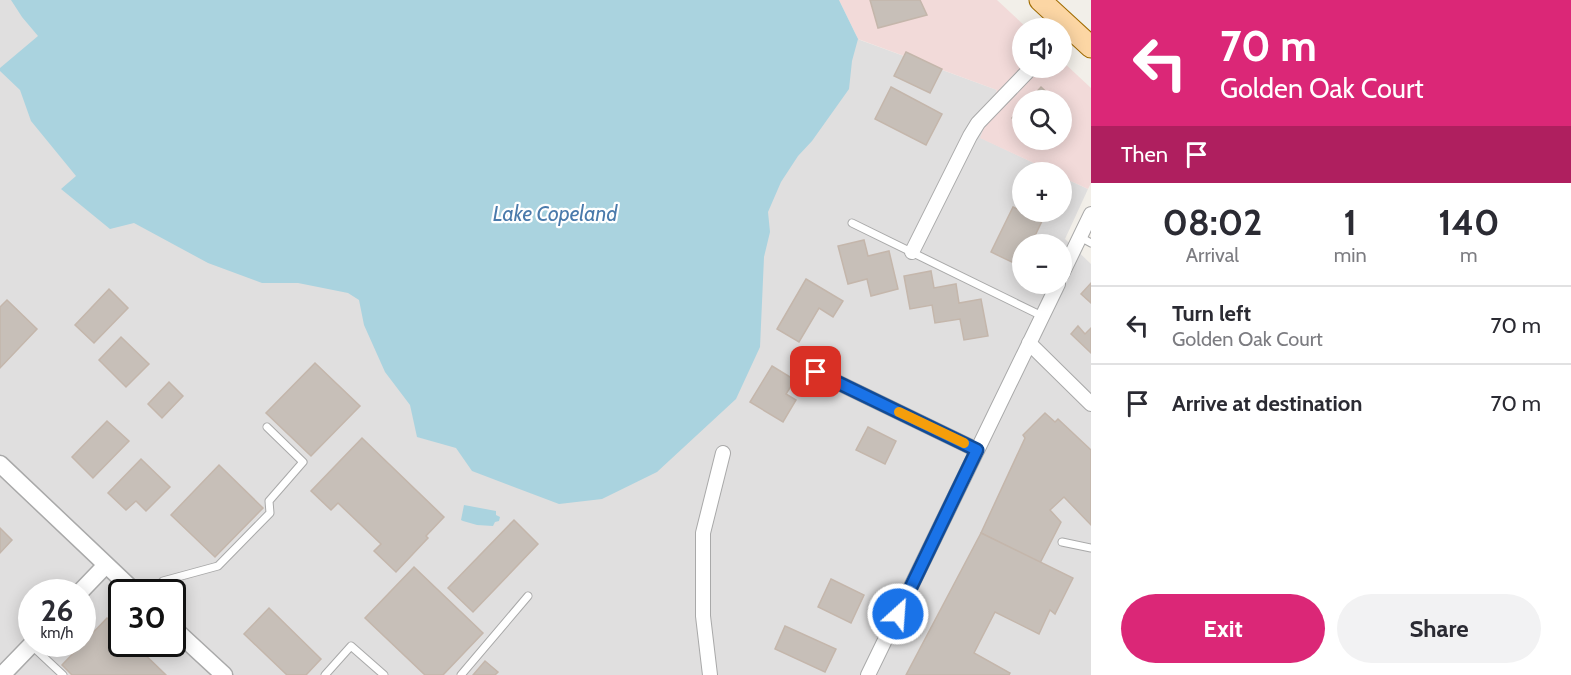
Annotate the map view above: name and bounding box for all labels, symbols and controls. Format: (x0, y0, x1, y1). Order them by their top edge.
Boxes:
map controls (1012, 18, 1072, 294)
button: sound (1012, 18, 1072, 78)
text: 70 m (1220, 20, 1317, 72)
icon: left (1121, 24, 1199, 102)
text: Golden Oak Court (1220, 72, 1424, 105)
button: search (1012, 90, 1072, 150)
icon: arrive (1180, 138, 1213, 171)
text: Then (1121, 141, 1168, 168)
button: + (1012, 162, 1072, 222)
text: 08:02 (1163, 200, 1262, 244)
text: 1 (1344, 200, 1357, 244)
text: 140 (1438, 200, 1499, 244)
water label: Lake Copeland (493, 201, 618, 226)
button: − (1012, 234, 1072, 294)
text: Arrival (1186, 243, 1239, 267)
text: min (1334, 243, 1367, 267)
text: m (1460, 243, 1478, 267)
text: Turn left (1172, 300, 1251, 327)
icon: left (1121, 309, 1154, 342)
text: 70 m (1491, 312, 1541, 339)
text: Golden Oak Court (1172, 327, 1323, 351)
pin (790, 346, 841, 397)
icon: arrive (799, 355, 832, 388)
icon: arrive (1121, 387, 1154, 420)
text: Arrive at destination (1172, 390, 1362, 417)
text: 70 m (1491, 390, 1541, 417)
speed limit sign: 30 (108, 579, 186, 657)
position arrow (866, 582, 930, 646)
text: 26 (41, 592, 73, 629)
button: Exit (1121, 594, 1325, 663)
button: Share (1337, 594, 1541, 663)
text: km/h (41, 624, 73, 642)

